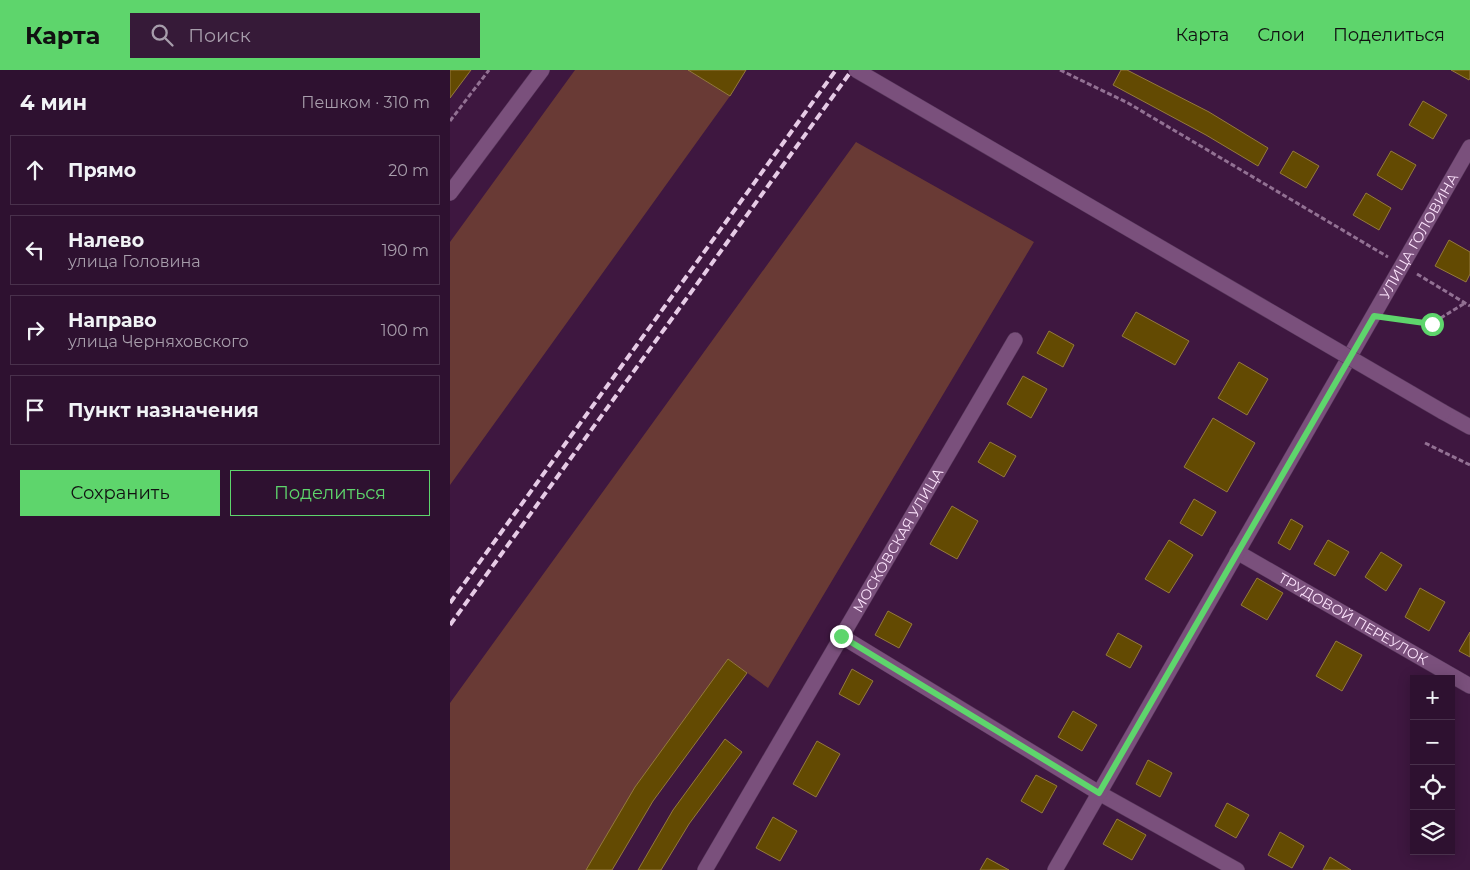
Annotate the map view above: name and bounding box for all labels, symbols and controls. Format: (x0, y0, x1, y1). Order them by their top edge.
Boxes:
search box (130, 13, 480, 58)
text: Карта (25, 21, 100, 50)
icon: search (148, 21, 176, 49)
text: Поиск (188, 24, 251, 47)
text: Карта (1175, 24, 1229, 46)
text: Слои (1257, 24, 1305, 46)
text: Поделиться (1333, 24, 1445, 46)
text: 4 мин (20, 90, 87, 115)
text: Пешком · 310 m (301, 93, 430, 112)
icon: ahead (21, 156, 49, 184)
text: Прямо (68, 159, 136, 182)
text: 20 m (388, 161, 429, 180)
street label: УЛИЦА ГОЛОВИНА (1376, 169, 1463, 302)
text: Налево (68, 229, 144, 252)
icon: left (21, 236, 49, 264)
text: 190 m (382, 241, 429, 260)
text: улица Головина (68, 252, 201, 271)
text: Направо (68, 309, 157, 332)
route start (1421, 313, 1444, 336)
icon: right (21, 316, 49, 344)
text: 100 m (381, 321, 429, 340)
text: улица Черняховского (68, 332, 249, 351)
icon: arrive (21, 396, 49, 424)
text: Пункт назначения (68, 399, 259, 422)
street label: МОСКОВСКАЯ УЛИЦА (849, 464, 947, 616)
button: Сохранить (20, 470, 220, 516)
button: Поделиться (230, 470, 430, 516)
street label: ТРУДОВОЙ ПЕРЕУЛОК (1275, 569, 1431, 669)
route end (830, 625, 853, 648)
map controls (1410, 675, 1455, 855)
button: + (1410, 675, 1455, 720)
button: − (1410, 720, 1455, 765)
button: locate (1410, 765, 1455, 810)
button: layers (1410, 810, 1455, 855)

